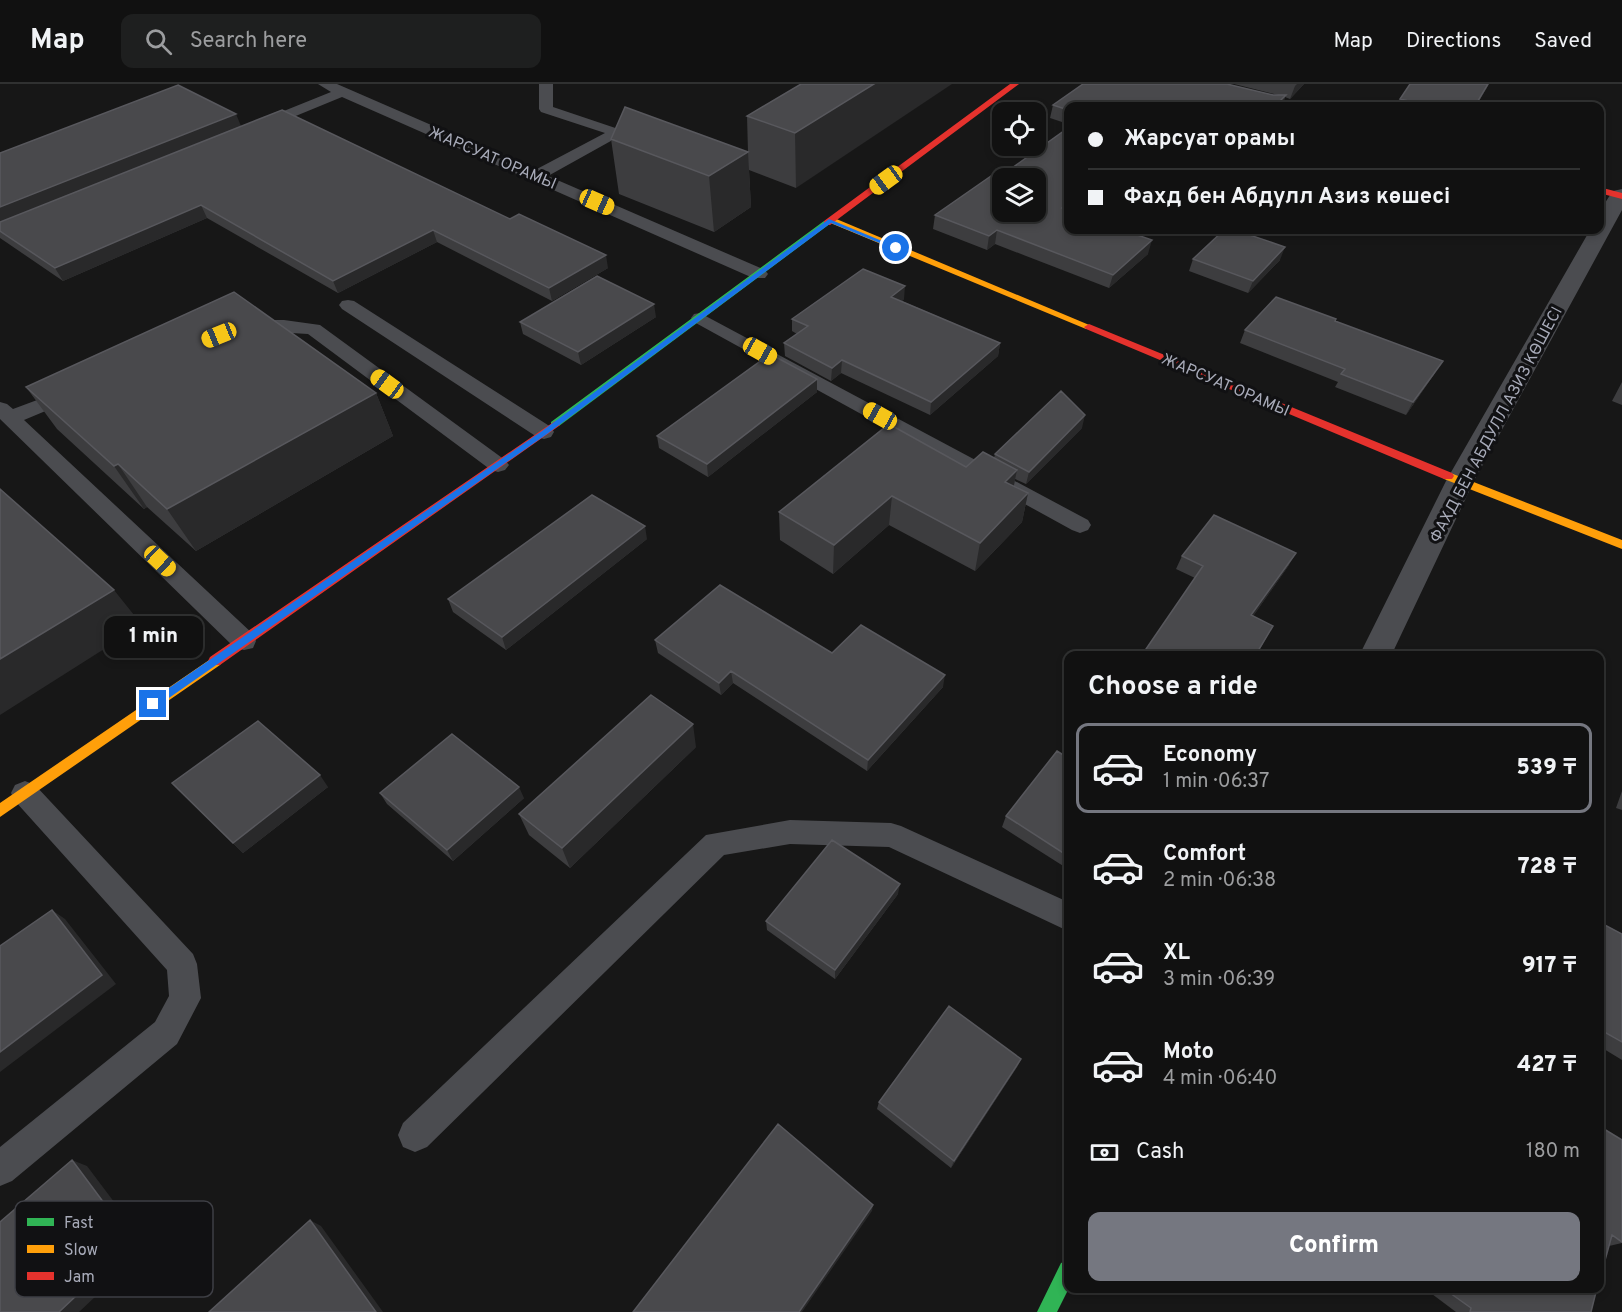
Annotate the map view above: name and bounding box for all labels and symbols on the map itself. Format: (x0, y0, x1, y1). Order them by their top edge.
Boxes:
street label: ЖАРСУАТ ОРАМЫ (425, 123, 559, 195)
car (866, 162, 906, 198)
car (577, 186, 617, 218)
route start (882, 234, 909, 261)
street label: ФАХД БЕН АБДУЛЛ АЗИЗ КӨШЕСІ (1426, 304, 1568, 546)
car (199, 320, 239, 350)
car (740, 334, 780, 368)
street label: ЖАРСУАТ ОРАМЫ (1158, 350, 1292, 422)
car (367, 366, 407, 402)
car (860, 399, 900, 433)
car (141, 542, 179, 580)
callout: 1 min (104, 617, 202, 659)
route end (139, 690, 166, 717)
legend (15, 1201, 213, 1297)
text: Fast (64, 1214, 94, 1234)
text: Slow (64, 1241, 98, 1261)
text: Jam (64, 1268, 95, 1288)

